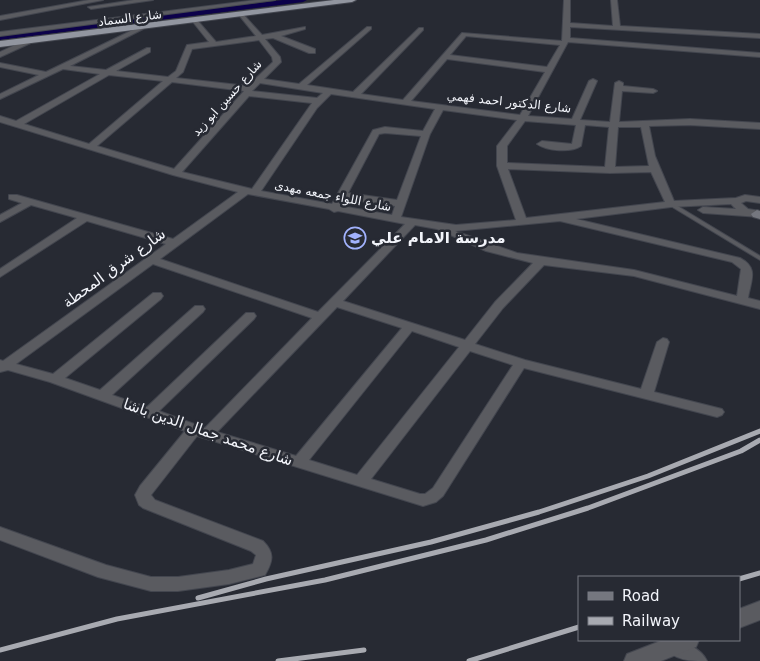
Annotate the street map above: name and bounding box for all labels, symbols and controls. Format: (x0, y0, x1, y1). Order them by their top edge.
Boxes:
street label: شارع السماد (97, 7, 163, 30)
street label: شارع حسين ابو زيد (189, 57, 265, 140)
street label: شارع الدكتور احمد فهمي (446, 89, 572, 116)
street label: شارع اللواء جمعه مهدى (273, 178, 392, 215)
street label: شارع شرق المحطة (59, 225, 169, 311)
school or university icon: مدرسة الامام علي (343, 226, 367, 250)
place label: مدرسة الامام علي (371, 229, 506, 247)
street label: شارع محمد جمال الدين باشا (121, 394, 295, 470)
legend (578, 576, 740, 641)
text: Road (622, 587, 660, 605)
text: Railway (622, 612, 680, 630)

